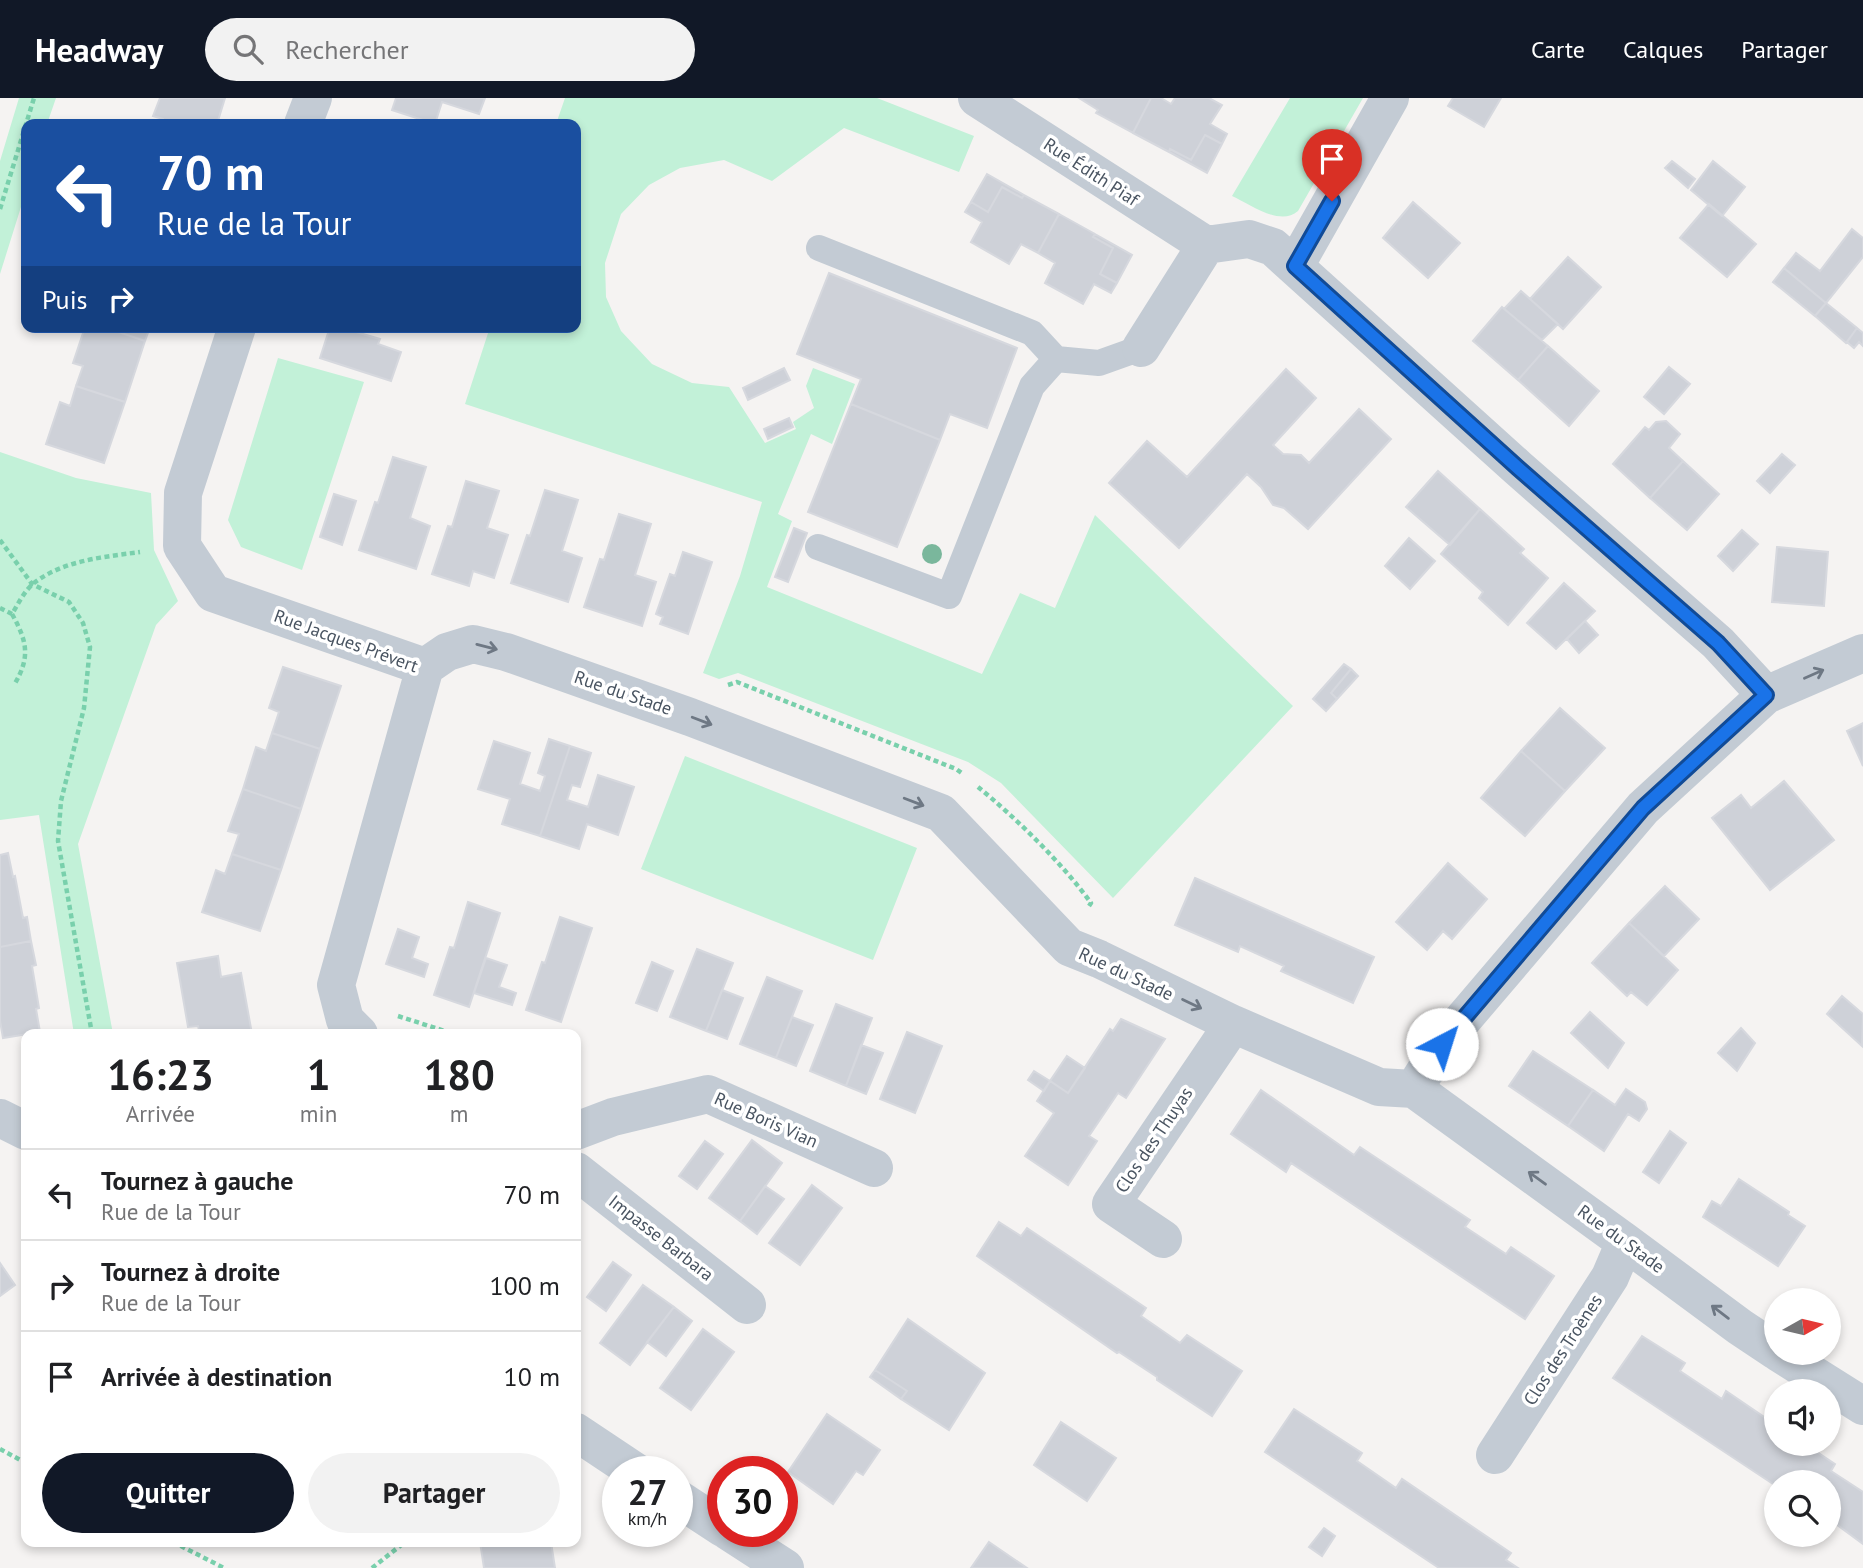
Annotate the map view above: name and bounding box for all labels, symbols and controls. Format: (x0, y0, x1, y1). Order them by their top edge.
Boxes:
search box (205, 18, 695, 81)
text: Headway (35, 28, 163, 71)
icon: search (229, 30, 267, 68)
text: Rechercher (285, 33, 408, 66)
text: Carte (1531, 34, 1585, 65)
text: Calques (1623, 34, 1703, 65)
text: Partager (1741, 34, 1828, 65)
pin (1302, 129, 1362, 201)
street label: Rue Édith Piaf (1039, 132, 1144, 211)
text: 70 m (157, 140, 264, 204)
icon: arrive (1313, 140, 1351, 178)
icon: left (42, 147, 133, 238)
text: Rue de la Tour (157, 202, 352, 244)
icon: right (102, 280, 140, 318)
text: Puis (42, 283, 88, 316)
street label: Rue Jacques Prévert (271, 604, 421, 677)
one-way arrow (475, 641, 497, 654)
street label: Rue du Stade (571, 665, 675, 720)
one-way arrow (1803, 667, 1824, 680)
one-way arrow (690, 716, 712, 728)
one-way arrow (903, 797, 925, 810)
street label: Rue du Stade (1075, 942, 1177, 1005)
one-way arrow (1181, 998, 1202, 1012)
position arrow (1405, 1007, 1479, 1081)
text: 16:23 (107, 1047, 214, 1102)
text: 1 (307, 1047, 330, 1102)
text: 180 (423, 1047, 495, 1102)
street label: Clos des Thuyas (1110, 1082, 1197, 1197)
street label: Rue Boris Vian (711, 1086, 822, 1153)
text: Arrivée (126, 1099, 195, 1128)
text: min (300, 1099, 337, 1128)
text: m (450, 1099, 468, 1128)
text: Tournez à gauche (101, 1164, 293, 1197)
one-way arrow (1527, 1171, 1546, 1186)
icon: left (42, 1176, 80, 1214)
text: 70 m (504, 1178, 560, 1211)
street label: Impasse Barbara (604, 1189, 718, 1286)
text: Rue de la Tour (101, 1197, 241, 1226)
street label: Rue du Stade (1573, 1199, 1669, 1278)
text: Tournez à droite (101, 1255, 280, 1288)
icon: right (42, 1267, 80, 1305)
text: 100 m (489, 1269, 560, 1302)
text: Rue de la Tour (101, 1288, 241, 1317)
north arrow (1764, 1288, 1841, 1365)
map controls (1764, 1288, 1841, 1547)
street label: Clos des Troènes (1518, 1290, 1607, 1410)
one-way arrow (1711, 1305, 1730, 1320)
icon: arrive (42, 1358, 80, 1396)
text: Arrivée à destination (101, 1360, 332, 1393)
text: 10 m (504, 1360, 560, 1393)
button: sound (1764, 1379, 1841, 1456)
button: Quitter (42, 1453, 294, 1533)
button: Partager (308, 1453, 560, 1533)
speed limit sign: 30 (707, 1456, 798, 1547)
text: 27 (628, 1469, 667, 1515)
button: search (1764, 1470, 1841, 1547)
text: km/h (628, 1507, 667, 1530)

